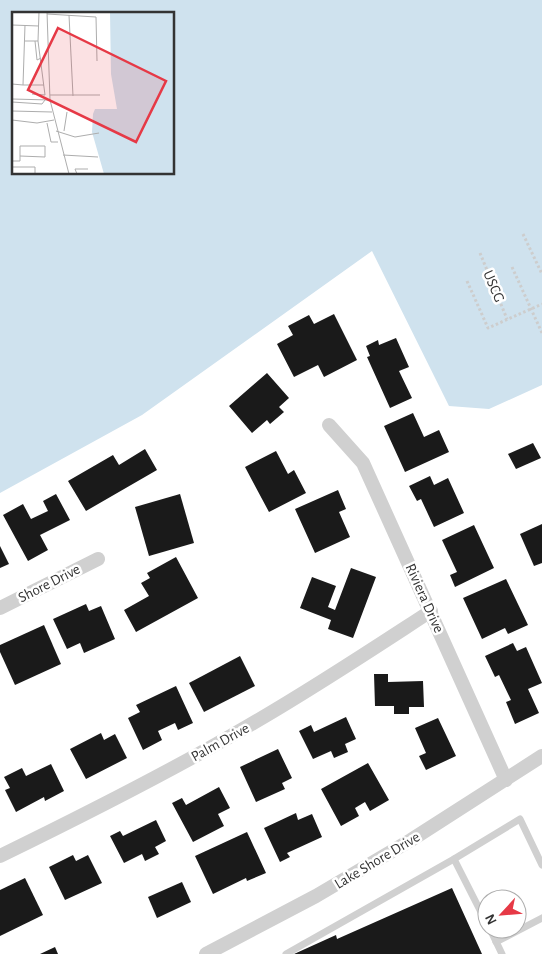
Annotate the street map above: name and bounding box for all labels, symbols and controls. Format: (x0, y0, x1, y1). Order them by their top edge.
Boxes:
inset map (12, 12, 175, 175)
street label: USCG (480, 268, 507, 304)
street label: Shore Drive (16, 561, 83, 605)
street label: Riviera Drive (403, 561, 447, 635)
street label: Palm Drive (189, 720, 252, 764)
street label: Lake Shore Drive (332, 829, 423, 892)
north arrow (477, 889, 527, 939)
text: N (483, 912, 500, 927)

